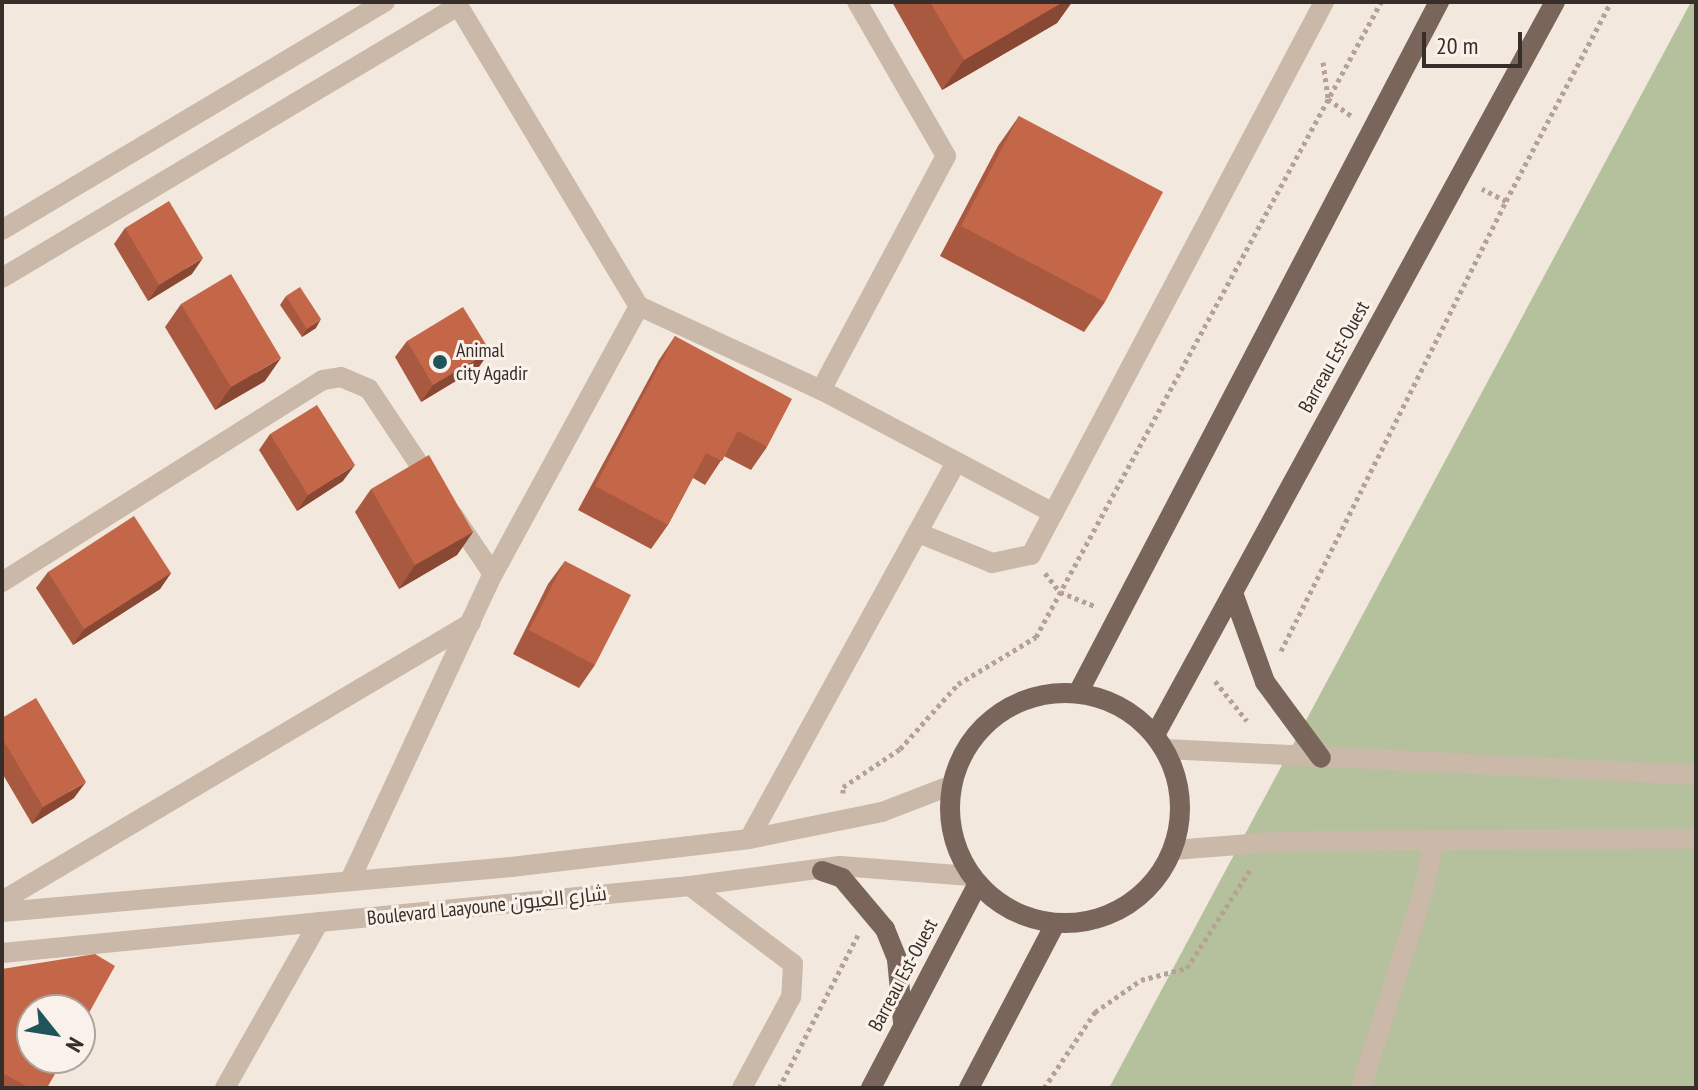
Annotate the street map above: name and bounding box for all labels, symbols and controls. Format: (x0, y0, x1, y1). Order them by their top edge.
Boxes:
scale bar (1426, 16, 1526, 66)
text: 20 m (1436, 30, 1478, 61)
street label: Barreau Est-Ouest (1293, 297, 1375, 417)
place label: Animal city Agadir (456, 338, 529, 385)
marker: Animal city Agadir (431, 353, 449, 371)
street label: Boulevard Laayoune شارع العيون (366, 881, 608, 931)
street label: Barreau Est-Ouest (863, 915, 943, 1035)
north arrow (16, 994, 96, 1074)
text: N (60, 1033, 90, 1057)

